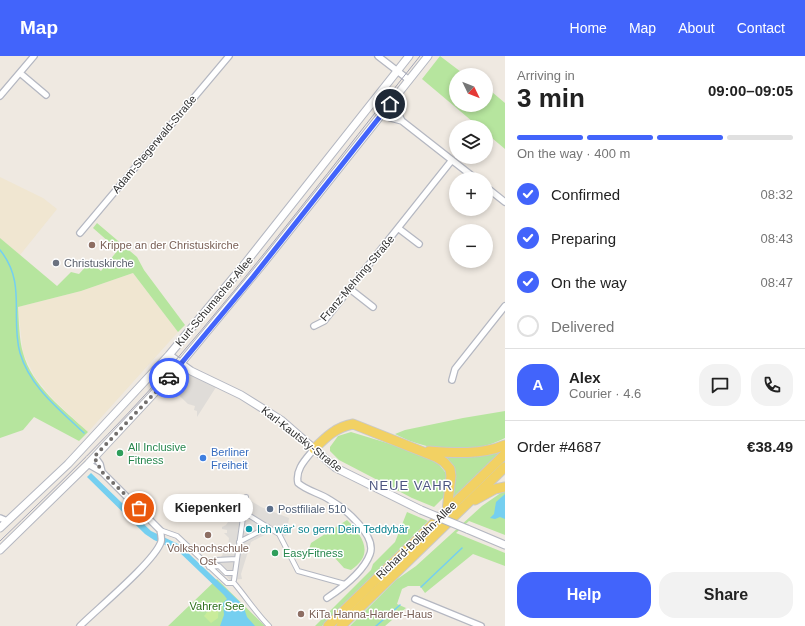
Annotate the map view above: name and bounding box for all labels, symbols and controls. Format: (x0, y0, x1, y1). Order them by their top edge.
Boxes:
text: Map (20, 17, 58, 38)
text: Home (570, 20, 607, 36)
text: Map (629, 20, 656, 36)
text: About (678, 20, 715, 36)
text: Contact (737, 20, 785, 36)
north arrow (449, 68, 493, 112)
map controls (449, 68, 493, 268)
text: Arriving in (517, 68, 575, 83)
text: 09:00–09:05 (708, 82, 793, 99)
text: 3 min (517, 83, 585, 113)
pin (373, 87, 407, 121)
street label: Adam-Stegerwald-Straße (110, 93, 198, 195)
icon: home (379, 93, 401, 115)
button: layers (449, 120, 493, 164)
text: On the way · 400 m (517, 146, 630, 161)
button: + (449, 172, 493, 216)
icon: check (517, 183, 539, 205)
text: Confirmed (551, 186, 620, 203)
text: 08:32 (760, 187, 793, 202)
button: − (449, 224, 493, 268)
icon: check (517, 227, 539, 249)
text: Preparing (551, 230, 616, 247)
text: 08:43 (760, 231, 793, 246)
street label: Franz-Mehring-Straße (318, 233, 396, 323)
place label: Krippe an der Christuskirche (100, 239, 239, 251)
marker: Krippe an der Christuskirche (87, 240, 97, 250)
street label: Kurt-Schumacher-Allee (173, 254, 255, 348)
place label: Christuskirche (64, 257, 134, 269)
marker: Christuskirche (51, 258, 61, 268)
icon: check (517, 271, 539, 293)
text: On the way (551, 274, 627, 291)
text: 08:47 (760, 275, 793, 290)
text: Delivered (551, 318, 614, 335)
courier (149, 358, 189, 398)
button: chat (699, 364, 741, 406)
button: phone (751, 364, 793, 406)
icon: car (158, 367, 180, 389)
text: Alex (569, 369, 601, 386)
text: A (533, 376, 543, 393)
text: Courier · 4.6 (569, 386, 641, 401)
street label: Karl-Kautsky-Straße (259, 404, 345, 474)
text: Order #4687 (517, 438, 601, 455)
text: €38.49 (747, 438, 793, 455)
place label: All Inclusive Fitness (128, 441, 186, 466)
place label: Berliner Freiheit (211, 446, 249, 471)
marker: All Inclusive Fitness (115, 448, 125, 458)
marker: Berliner Freiheit (198, 453, 208, 463)
district label: NEUE VAHR (369, 478, 453, 493)
pin (122, 491, 156, 525)
callout: Kiepenkerl (163, 494, 253, 522)
icon: bag (128, 497, 150, 519)
street label: Richard-Boljahn-Allee (374, 499, 458, 581)
text: Kiepenkerl (175, 500, 241, 515)
place label: Postfiliale 510 (278, 503, 347, 515)
marker: Postfiliale 510 (265, 504, 275, 514)
place label: Ich wär‘ so gern Dein Teddybär (257, 523, 409, 535)
marker: Ich wär‘ so gern Dein Teddybär (244, 524, 254, 534)
marker: Volkshochschule Ost (203, 530, 213, 540)
place label: Volkshochschule Ost (167, 542, 249, 567)
place label: EasyFitness (283, 547, 343, 559)
marker: EasyFitness (270, 548, 280, 558)
button: Help (517, 572, 651, 618)
button: Share (659, 572, 793, 618)
park label: Vahrer See (190, 600, 244, 612)
place label: KiTa Hanna-Harder-Haus (309, 608, 433, 620)
marker: KiTa Hanna-Harder-Haus (296, 609, 306, 619)

